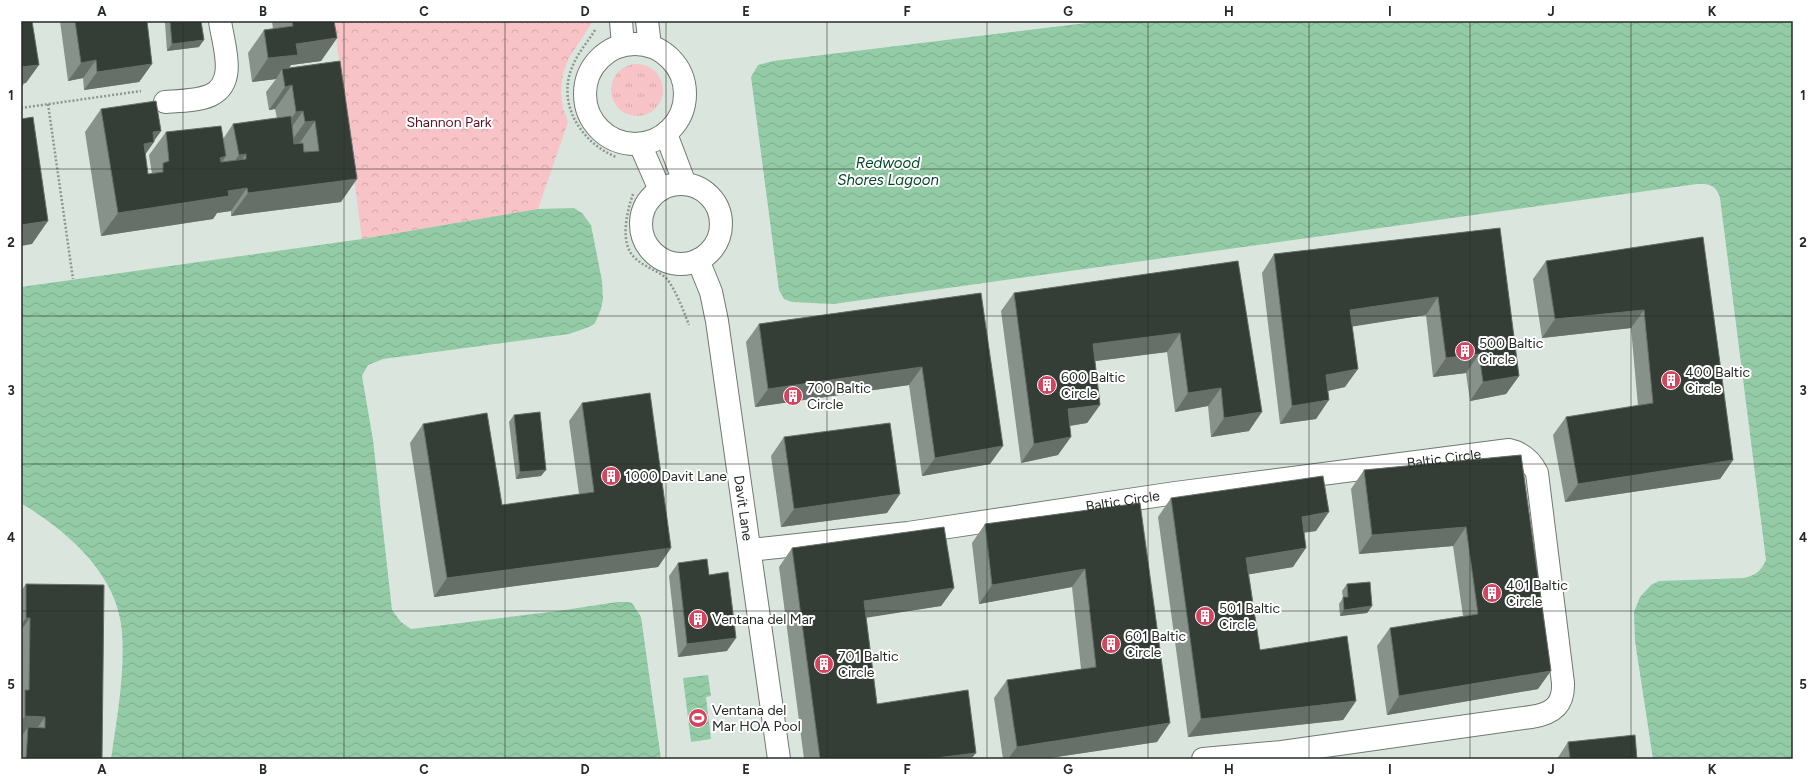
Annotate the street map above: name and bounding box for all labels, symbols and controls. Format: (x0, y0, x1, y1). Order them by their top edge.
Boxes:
text: A (97, 4, 107, 19)
text: B (259, 4, 267, 19)
text: C (419, 4, 429, 19)
text: D (580, 4, 590, 19)
text: E (742, 4, 750, 19)
text: F (903, 4, 911, 19)
text: G (1063, 4, 1073, 19)
text: H (1224, 4, 1234, 19)
text: I (1388, 4, 1392, 19)
text: J (1547, 4, 1555, 19)
text: K (1708, 4, 1717, 19)
text: 1 (8, 88, 14, 103)
text: 1 (1800, 88, 1806, 103)
park label: Shannon Park (406, 114, 492, 131)
water label: Redwood Shores Lagoon (837, 154, 939, 189)
text: 2 (7, 235, 15, 250)
text: 2 (1799, 235, 1807, 250)
place label: 500 Baltic Circle (1479, 335, 1544, 368)
building icon: 500 Baltic Circle (1454, 340, 1476, 362)
place label: 400 Baltic Circle (1685, 364, 1750, 397)
place label: 600 Baltic Circle (1061, 369, 1126, 402)
building icon: 400 Baltic Circle (1660, 369, 1682, 391)
building icon: 600 Baltic Circle (1036, 374, 1058, 396)
place label: 700 Baltic Circle (807, 380, 871, 413)
text: 3 (7, 383, 15, 398)
text: 3 (1799, 383, 1807, 398)
building icon: 700 Baltic Circle (782, 385, 804, 407)
street label: Baltic Circle (1406, 445, 1482, 472)
building icon: 1000 Davit Lane (600, 465, 622, 487)
place label: 1000 Davit Lane (625, 468, 727, 485)
street label: Davit Lane (730, 474, 757, 542)
street label: Baltic Circle (1084, 487, 1161, 515)
text: 4 (7, 530, 15, 545)
text: 4 (1799, 530, 1807, 545)
place label: 401 Baltic Circle (1506, 577, 1568, 610)
building icon: 401 Baltic Circle (1481, 582, 1503, 604)
place label: 501 Baltic Circle (1219, 600, 1281, 633)
building icon: 501 Baltic Circle (1194, 605, 1216, 627)
building icon: Ventana del Mar (687, 608, 709, 630)
place label: Ventana del Mar (712, 611, 814, 628)
place label: 601 Baltic Circle (1125, 628, 1186, 661)
building icon: 601 Baltic Circle (1100, 633, 1122, 655)
place label: 701 Baltic Circle (838, 648, 899, 681)
building icon: 701 Baltic Circle (813, 653, 835, 675)
text: 5 (7, 677, 15, 692)
text: 5 (1799, 677, 1807, 692)
place label: Ventana del Mar HOA Pool (712, 702, 801, 735)
sports icon: Ventana del Mar HOA Pool (687, 707, 709, 729)
text: A (97, 762, 107, 777)
text: B (259, 762, 267, 777)
text: C (419, 762, 429, 777)
text: D (580, 762, 590, 777)
text: E (742, 762, 750, 777)
text: F (903, 762, 911, 777)
text: G (1063, 762, 1073, 777)
text: H (1224, 762, 1234, 777)
text: I (1388, 762, 1392, 777)
text: J (1547, 762, 1555, 777)
text: K (1708, 762, 1717, 777)

